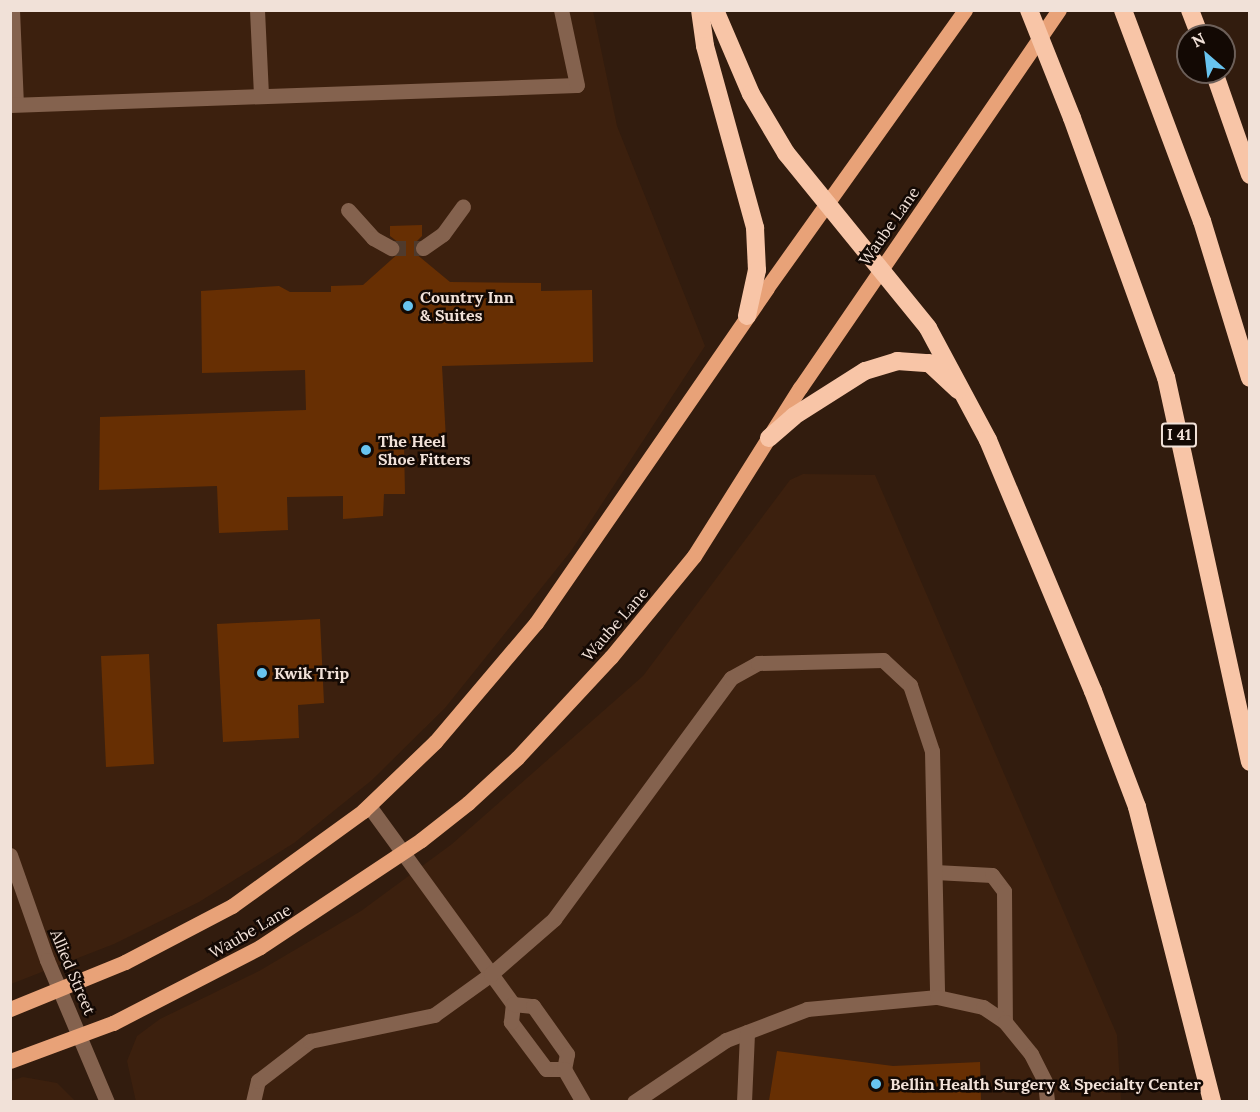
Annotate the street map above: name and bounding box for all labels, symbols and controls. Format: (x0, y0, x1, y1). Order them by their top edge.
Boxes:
north arrow (1176, 24, 1236, 84)
text: N (1188, 28, 1209, 52)
street label: Waube Lane (855, 183, 923, 269)
place label: Country Inn & Suites (420, 287, 514, 325)
marker: Country Inn & Suites (401, 299, 415, 313)
road number: I 41 (1160, 423, 1198, 447)
place label: The Heel Shoe Fitters (378, 431, 471, 469)
marker: The Heel Shoe Fitters (359, 443, 373, 457)
street label: Waube Lane (578, 583, 652, 665)
place label: Kwik Trip (274, 663, 349, 683)
marker: Kwik Trip (255, 666, 269, 680)
street label: Waube Lane (206, 900, 294, 962)
street label: Allied Street (46, 926, 100, 1018)
place label: Bellin Health Surgery & Specialty Center (890, 1074, 1201, 1094)
marker: Bellin Health Surgery & Specialty Center (867, 1075, 885, 1093)

